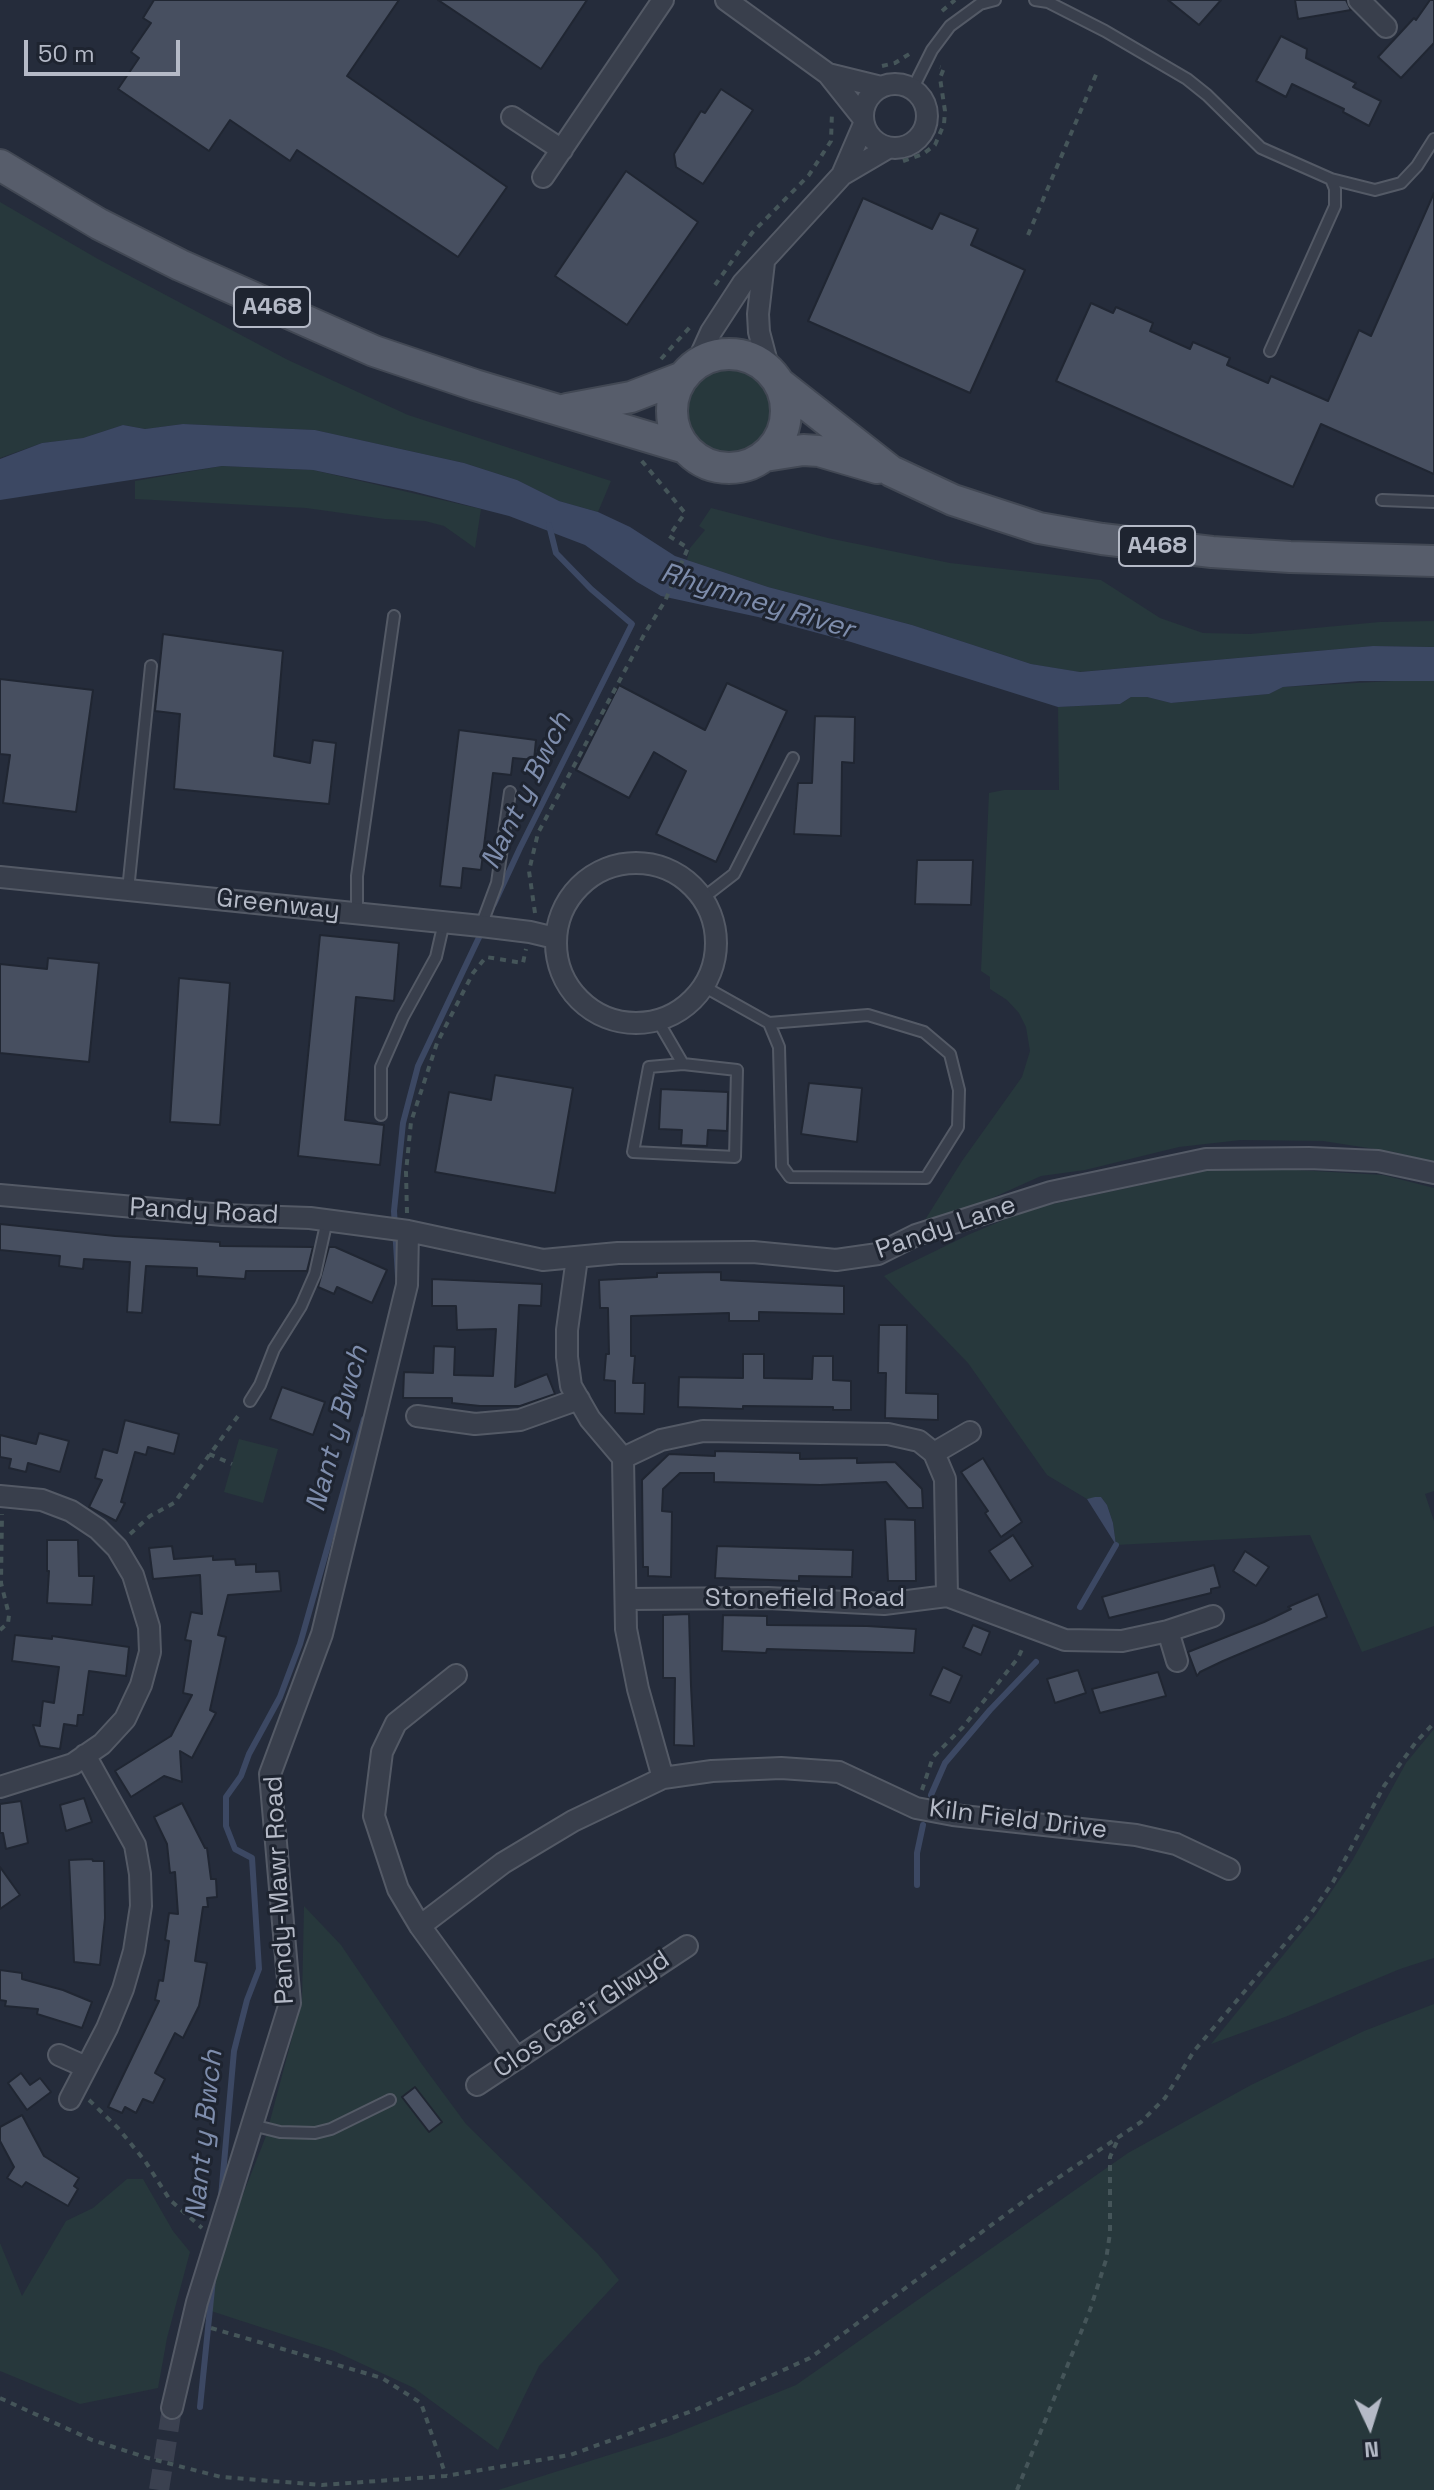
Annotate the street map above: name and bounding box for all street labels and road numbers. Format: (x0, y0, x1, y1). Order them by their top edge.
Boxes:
road number: A468 (234, 287, 310, 327)
road number: A468 (1119, 526, 1195, 566)
street label: Greenway (215, 883, 341, 927)
street label: Pandy Lane (872, 1189, 1020, 1267)
street label: Pandy Road (129, 1193, 279, 1231)
street label: Stonefield Road (705, 1583, 905, 1615)
street label: Pandy-Mawr Road (258, 1775, 302, 2005)
street label: Kiln Field Drive (927, 1794, 1109, 1846)
street label: Clos Cae'r Glwyd (488, 1945, 676, 2085)

